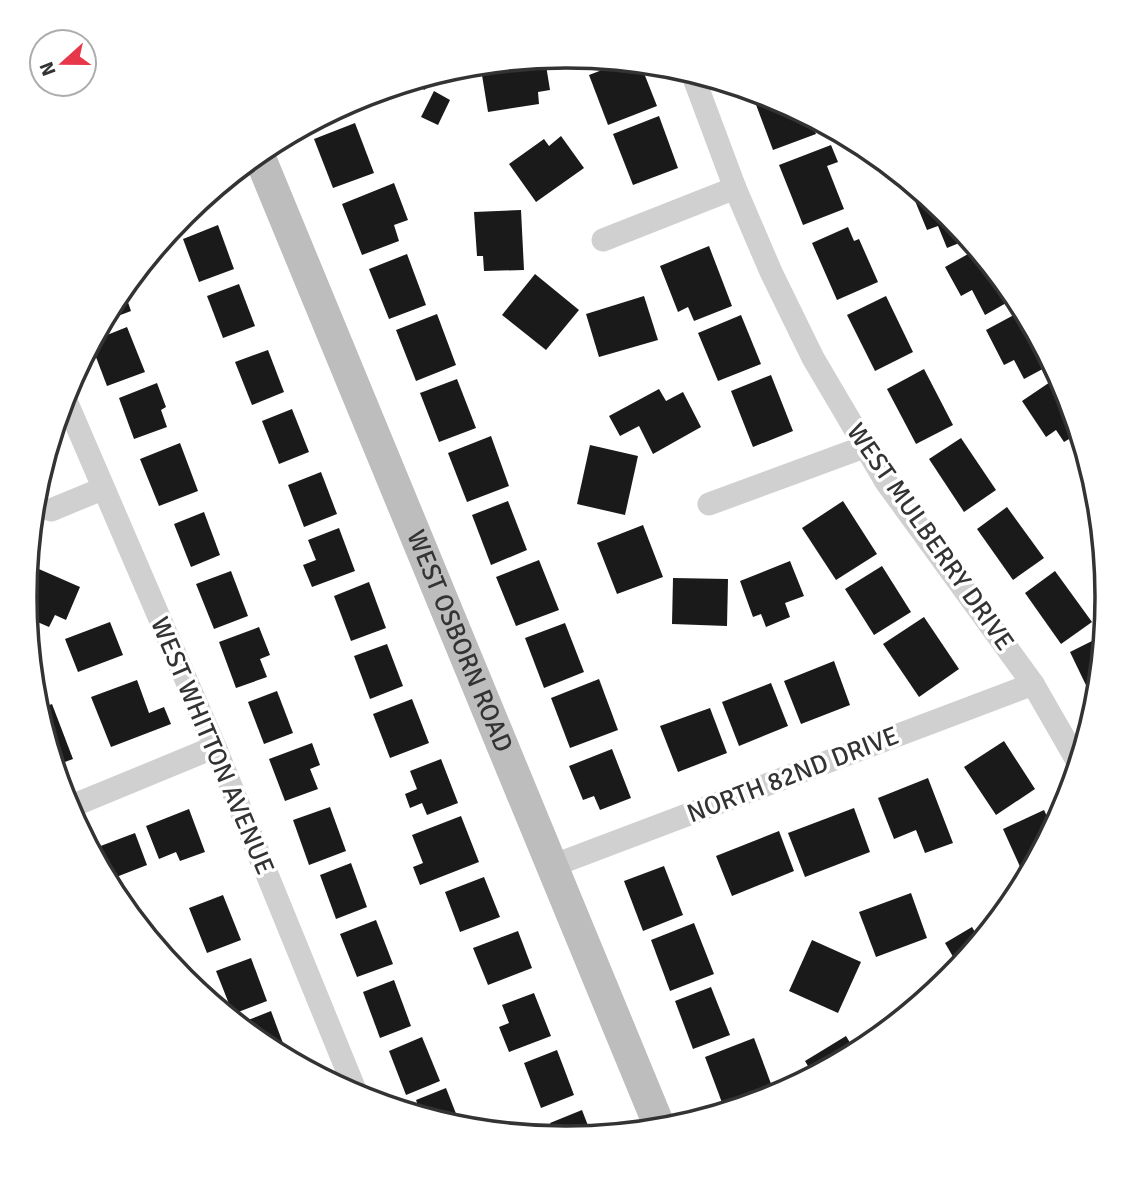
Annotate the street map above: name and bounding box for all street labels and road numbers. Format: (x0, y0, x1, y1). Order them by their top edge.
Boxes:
street label: WEST MULBERRY DRIVE (839, 417, 1021, 657)
street label: WEST OSBORN ROAD (399, 525, 519, 757)
street label: WEST WHITTON AVENUE (143, 612, 281, 880)
street label: NORTH 82ND DRIVE (683, 720, 903, 830)

